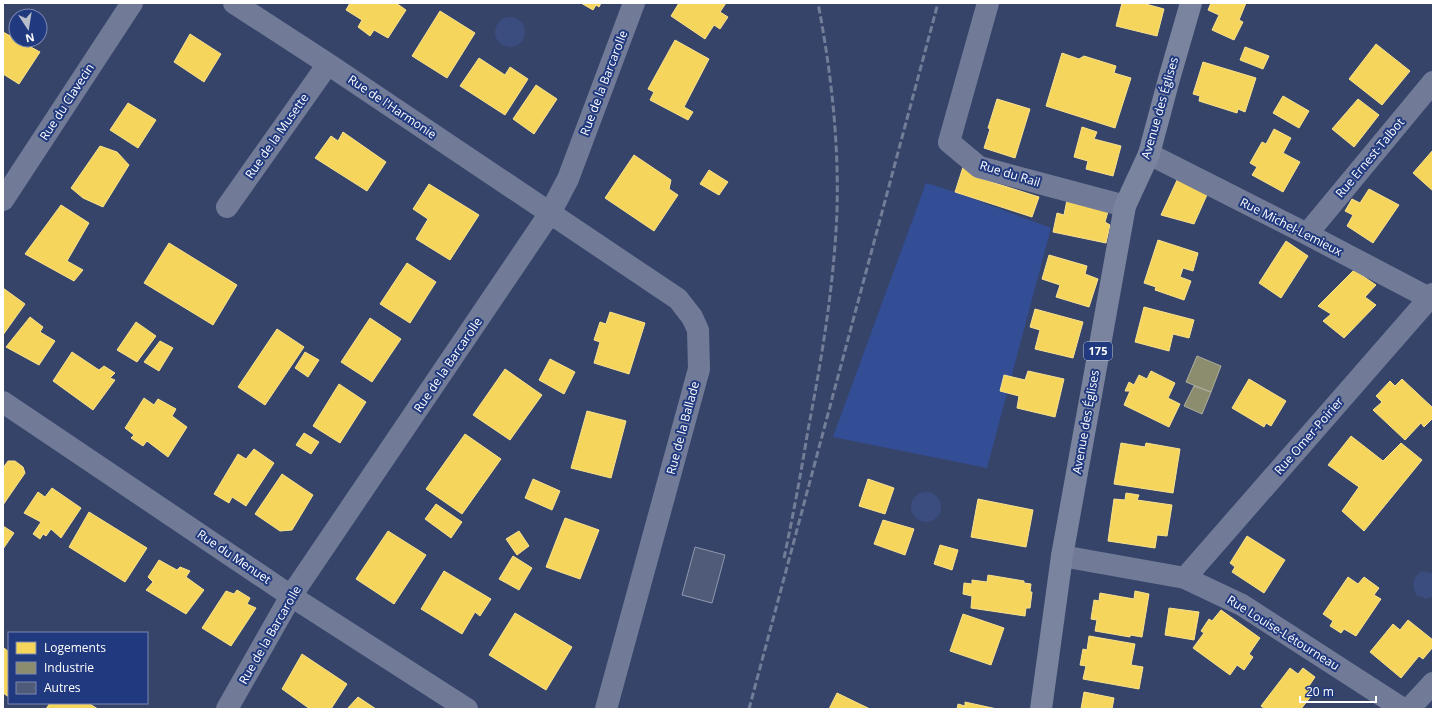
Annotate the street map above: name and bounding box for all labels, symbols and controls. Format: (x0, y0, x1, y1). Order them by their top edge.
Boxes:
north arrow (8, 8, 48, 48)
street label: Rue de la Barcarolle (576, 28, 632, 138)
text: N (24, 30, 36, 47)
street label: Avenue des Églises (1137, 55, 1182, 161)
street label: Rue du Clavecin (35, 60, 98, 144)
street label: Rue de l'Harmonie (345, 71, 440, 143)
street label: Rue de la Musette (241, 89, 313, 182)
street label: Rue Ernest-Talbot (1331, 114, 1408, 201)
street label: Rue du Rail (978, 156, 1043, 191)
street label: Rue Michel-Lemieux (1237, 193, 1346, 260)
street label: Rue de la Barcarolle (409, 314, 486, 416)
road number: 175 (1084, 342, 1112, 360)
street label: Avenue des Églises (1068, 368, 1103, 475)
street label: Rue de la Ballade (662, 379, 703, 476)
street label: Rue Omer-Poirier (1270, 393, 1347, 478)
street label: Rue du Menuet (194, 526, 275, 588)
street label: Rue de la Barcarolle (234, 582, 305, 687)
street label: Rue Louise-Létourneau (1224, 591, 1343, 674)
legend (8, 632, 148, 704)
text: Logements (44, 639, 106, 656)
text: Industrie (44, 659, 94, 676)
scale bar (1300, 678, 1376, 704)
text: Autres (44, 679, 81, 696)
text: 20 m (1306, 683, 1334, 700)

